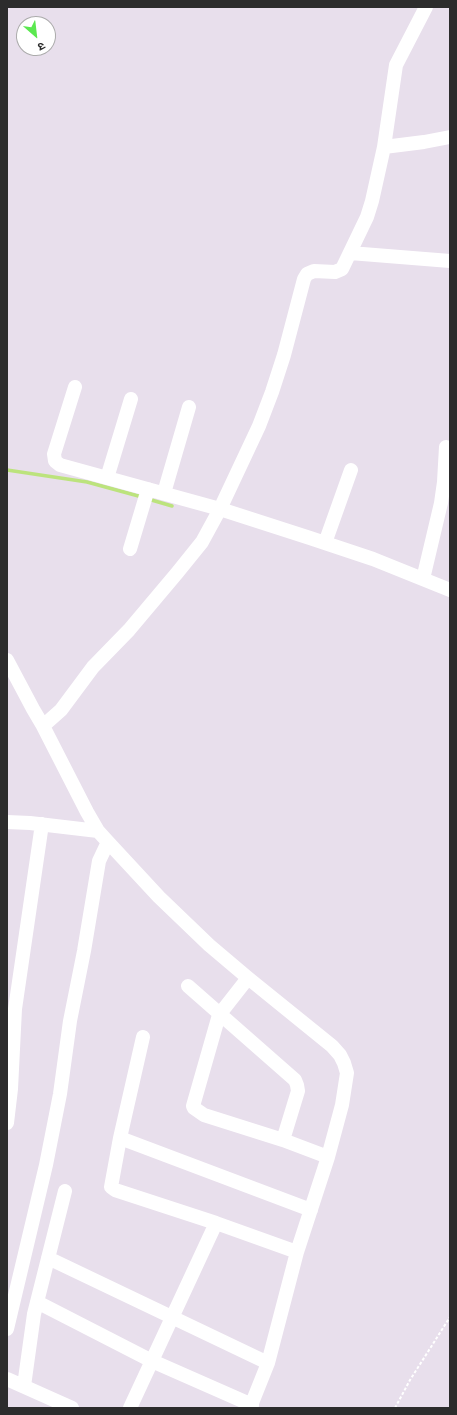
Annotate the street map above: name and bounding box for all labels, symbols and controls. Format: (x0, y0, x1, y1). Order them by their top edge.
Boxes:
north arrow (16, 16, 56, 56)
text: उ (36, 39, 47, 53)

